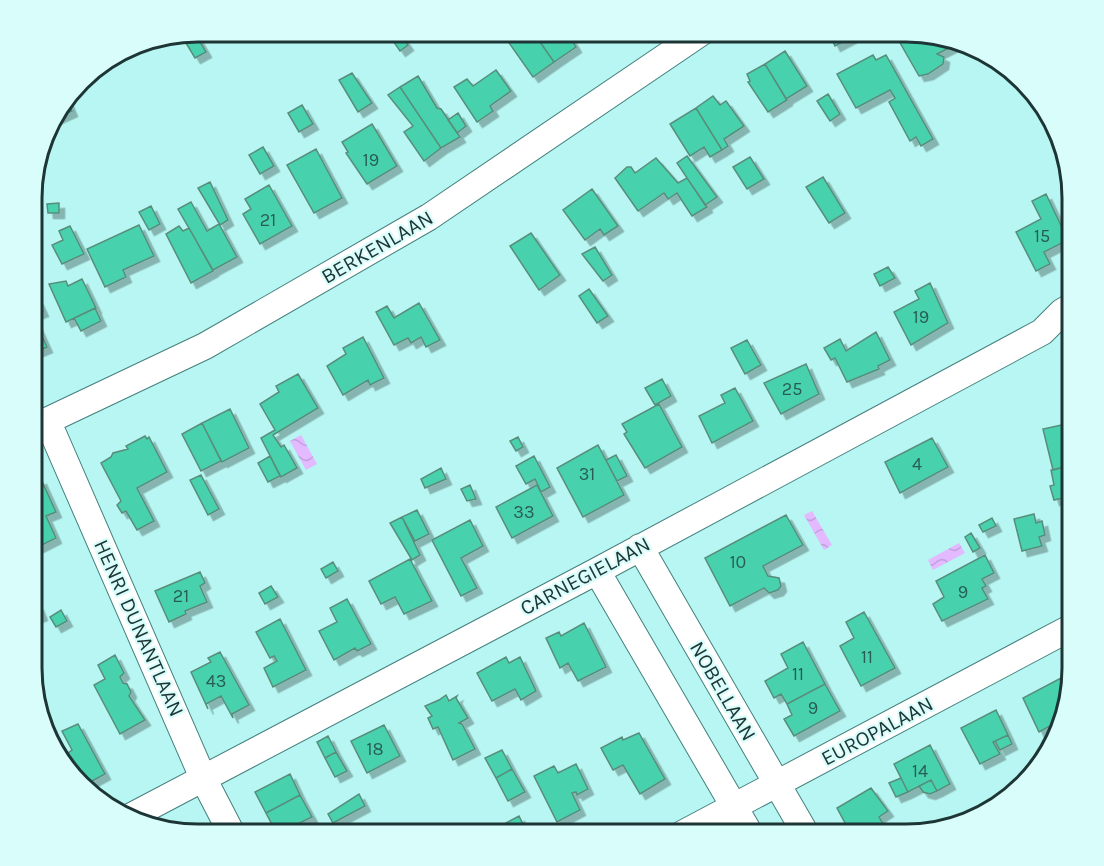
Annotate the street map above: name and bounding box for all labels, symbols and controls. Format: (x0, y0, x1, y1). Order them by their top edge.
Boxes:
house number: 19 (363, 149, 379, 171)
street label: BERKENLAAN (317, 205, 437, 289)
house number: 21 (260, 209, 276, 231)
house number: 15 (1034, 225, 1050, 247)
house number: 19 (913, 306, 929, 328)
house number: 25 (782, 378, 802, 400)
house number: 4 (912, 453, 922, 475)
house number: 31 (579, 463, 595, 485)
house number: 33 (513, 501, 535, 523)
street label: CARNEGIELAAN (516, 532, 654, 620)
street label: HENRI DUNANTLAAN (89, 536, 189, 720)
house number: 10 (730, 551, 746, 573)
house number: 9 (958, 581, 968, 603)
house number: 21 (173, 585, 189, 607)
street label: NOBELLAAN (685, 637, 761, 745)
house number: 11 (861, 646, 873, 668)
house number: 11 (792, 663, 804, 685)
house number: 43 (206, 670, 226, 692)
street label: EUROPALAAN (817, 692, 937, 770)
house number: 9 (808, 697, 818, 719)
house number: 18 (366, 738, 384, 760)
house number: 14 (912, 760, 928, 782)

